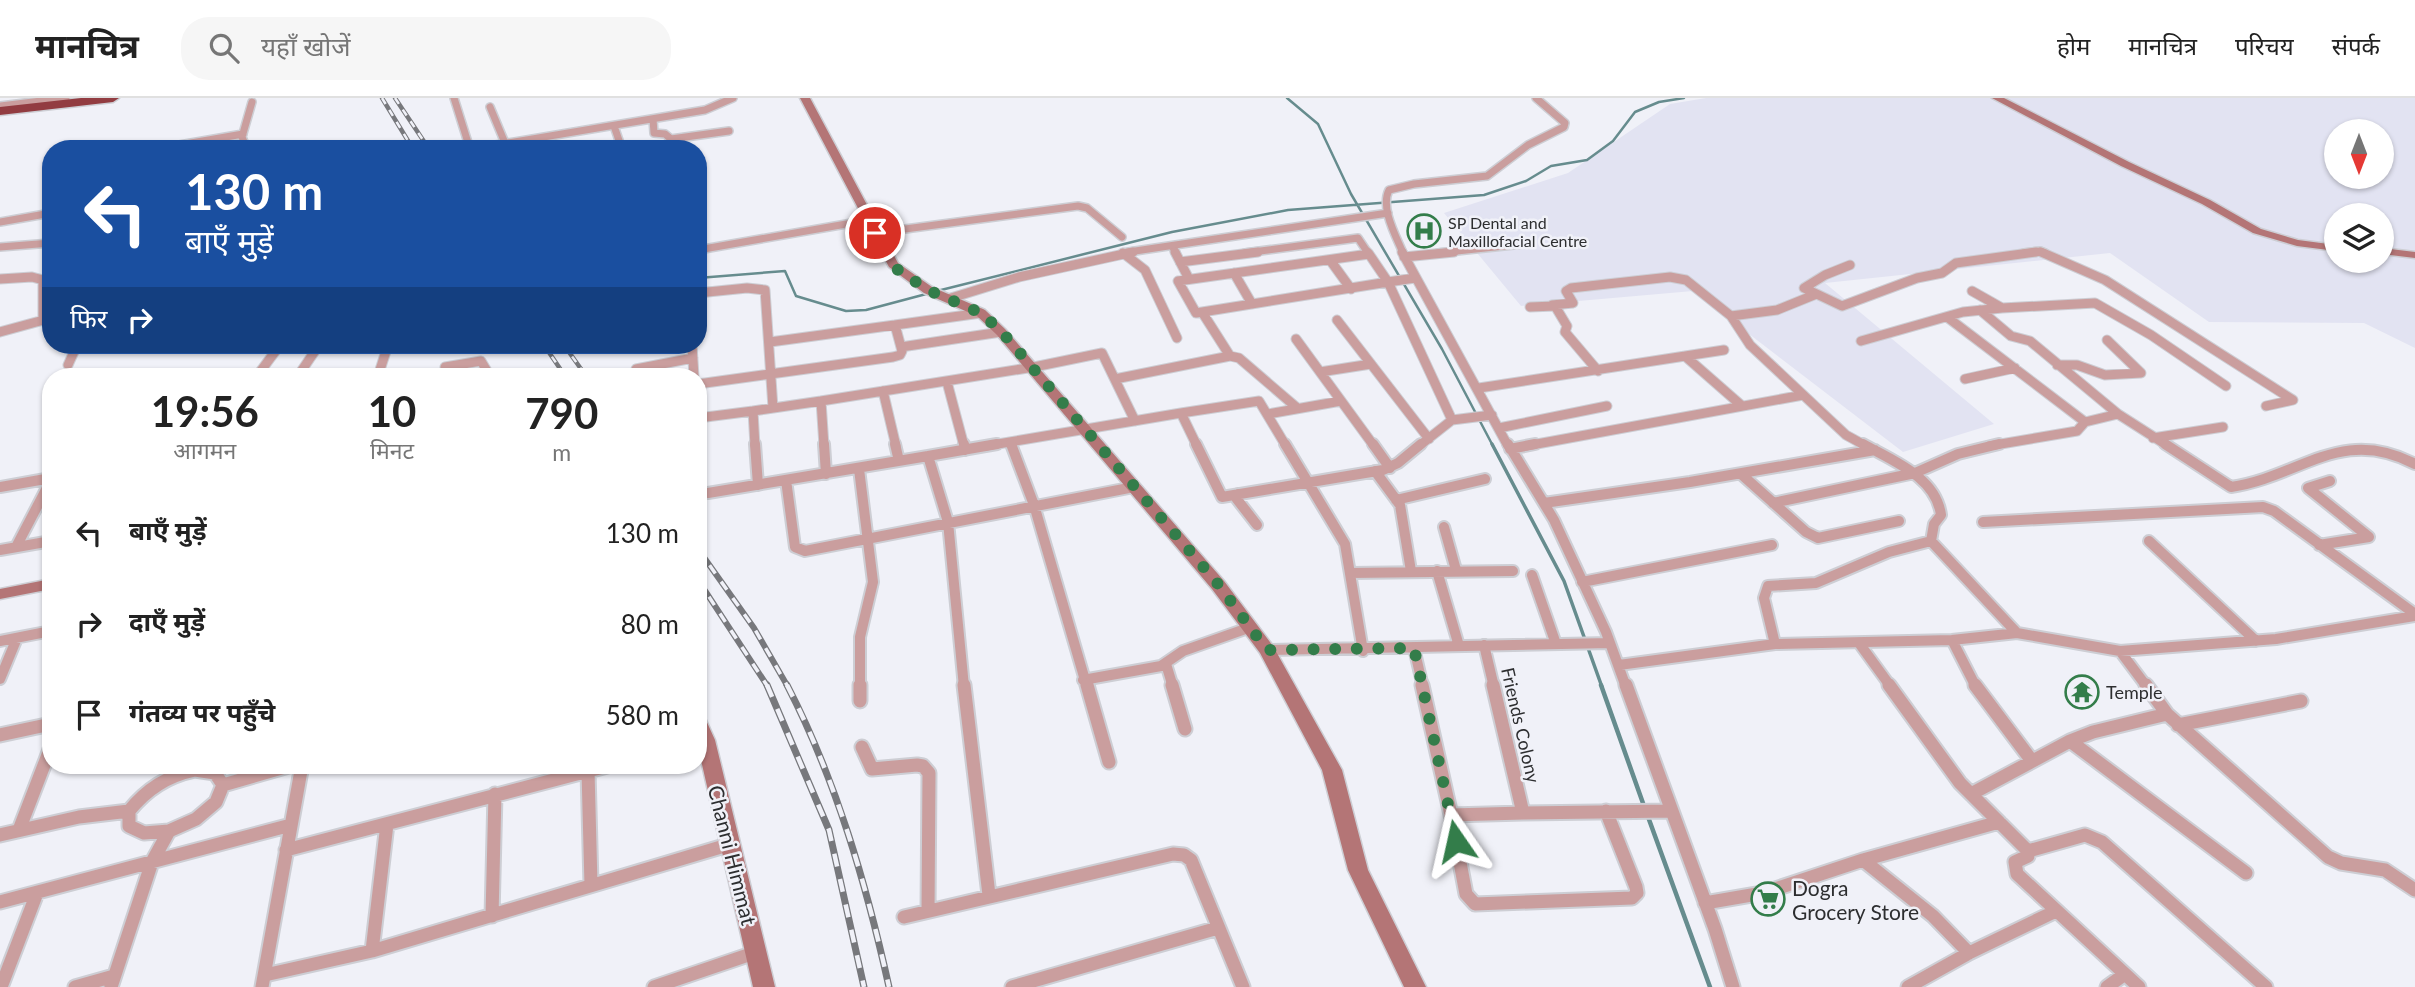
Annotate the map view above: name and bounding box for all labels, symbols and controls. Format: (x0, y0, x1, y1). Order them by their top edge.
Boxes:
search box (181, 17, 671, 80)
text: मानचित्र (35, 25, 139, 65)
icon: search (205, 29, 243, 67)
text: यहाँ खोजें (261, 30, 351, 62)
text: होम (2057, 31, 2090, 60)
text: मानचित्र (2128, 31, 2197, 60)
text: परिचय (2235, 31, 2294, 60)
text: संपर्क (2332, 31, 2380, 60)
north arrow (2324, 119, 2394, 189)
map controls (2324, 119, 2394, 273)
text: 130 m (185, 162, 323, 220)
icon: left (70, 168, 161, 259)
pin (845, 203, 905, 263)
button: layers (2324, 203, 2394, 273)
hospital icon: SP Dental and Maxillofacial Centre (1405, 212, 1443, 250)
place label: SP Dental and Maxillofacial Centre (1448, 213, 1587, 250)
icon: arrive (856, 214, 894, 252)
text: बाएँ मुड़ें (185, 221, 274, 260)
icon: right (121, 301, 159, 339)
text: फिर (70, 302, 107, 334)
text: 19:56 (151, 386, 259, 436)
text: 10 (368, 386, 416, 436)
text: 790 (525, 388, 598, 438)
text: आगमन (173, 436, 236, 464)
text: मिनट (370, 436, 414, 464)
text: m (552, 438, 571, 466)
icon: left (70, 514, 108, 552)
text: बाएँ मुड़ें (129, 514, 207, 546)
text: 130 m (606, 517, 679, 549)
icon: right (70, 605, 108, 643)
text: दाएँ मुड़ें (129, 605, 205, 637)
text: 80 m (621, 608, 679, 640)
street label: Friends Colony (1497, 665, 1545, 786)
temple icon: Temple (2063, 673, 2101, 711)
place label: Temple (2106, 681, 2163, 703)
icon: arrive (70, 696, 108, 734)
text: गंतव्य पर पहुँचे (129, 696, 275, 728)
text: 580 m (606, 699, 679, 731)
street label: Channi Himmat (704, 782, 763, 928)
position arrow (1419, 804, 1493, 878)
place label: Dogra Grocery Store (1792, 875, 1919, 924)
supermarket icon: Dogra Grocery Store (1749, 880, 1787, 918)

